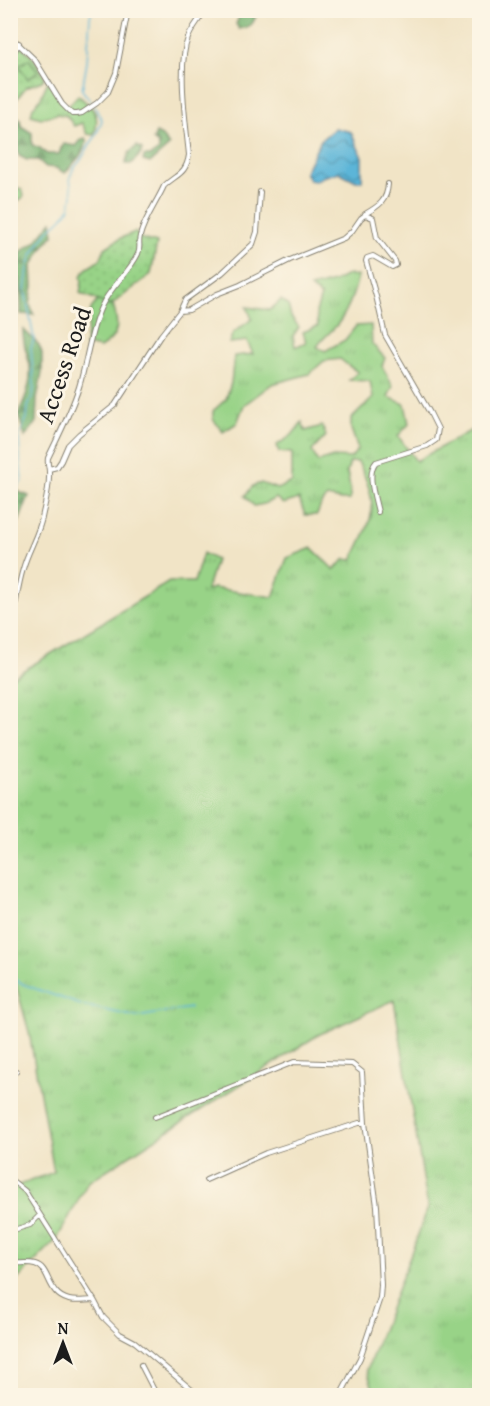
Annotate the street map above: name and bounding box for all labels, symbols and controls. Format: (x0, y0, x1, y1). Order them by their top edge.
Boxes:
street label: Access Road (27, 301, 100, 428)
north arrow (33, 1313, 93, 1373)
text: N (58, 1316, 69, 1340)

